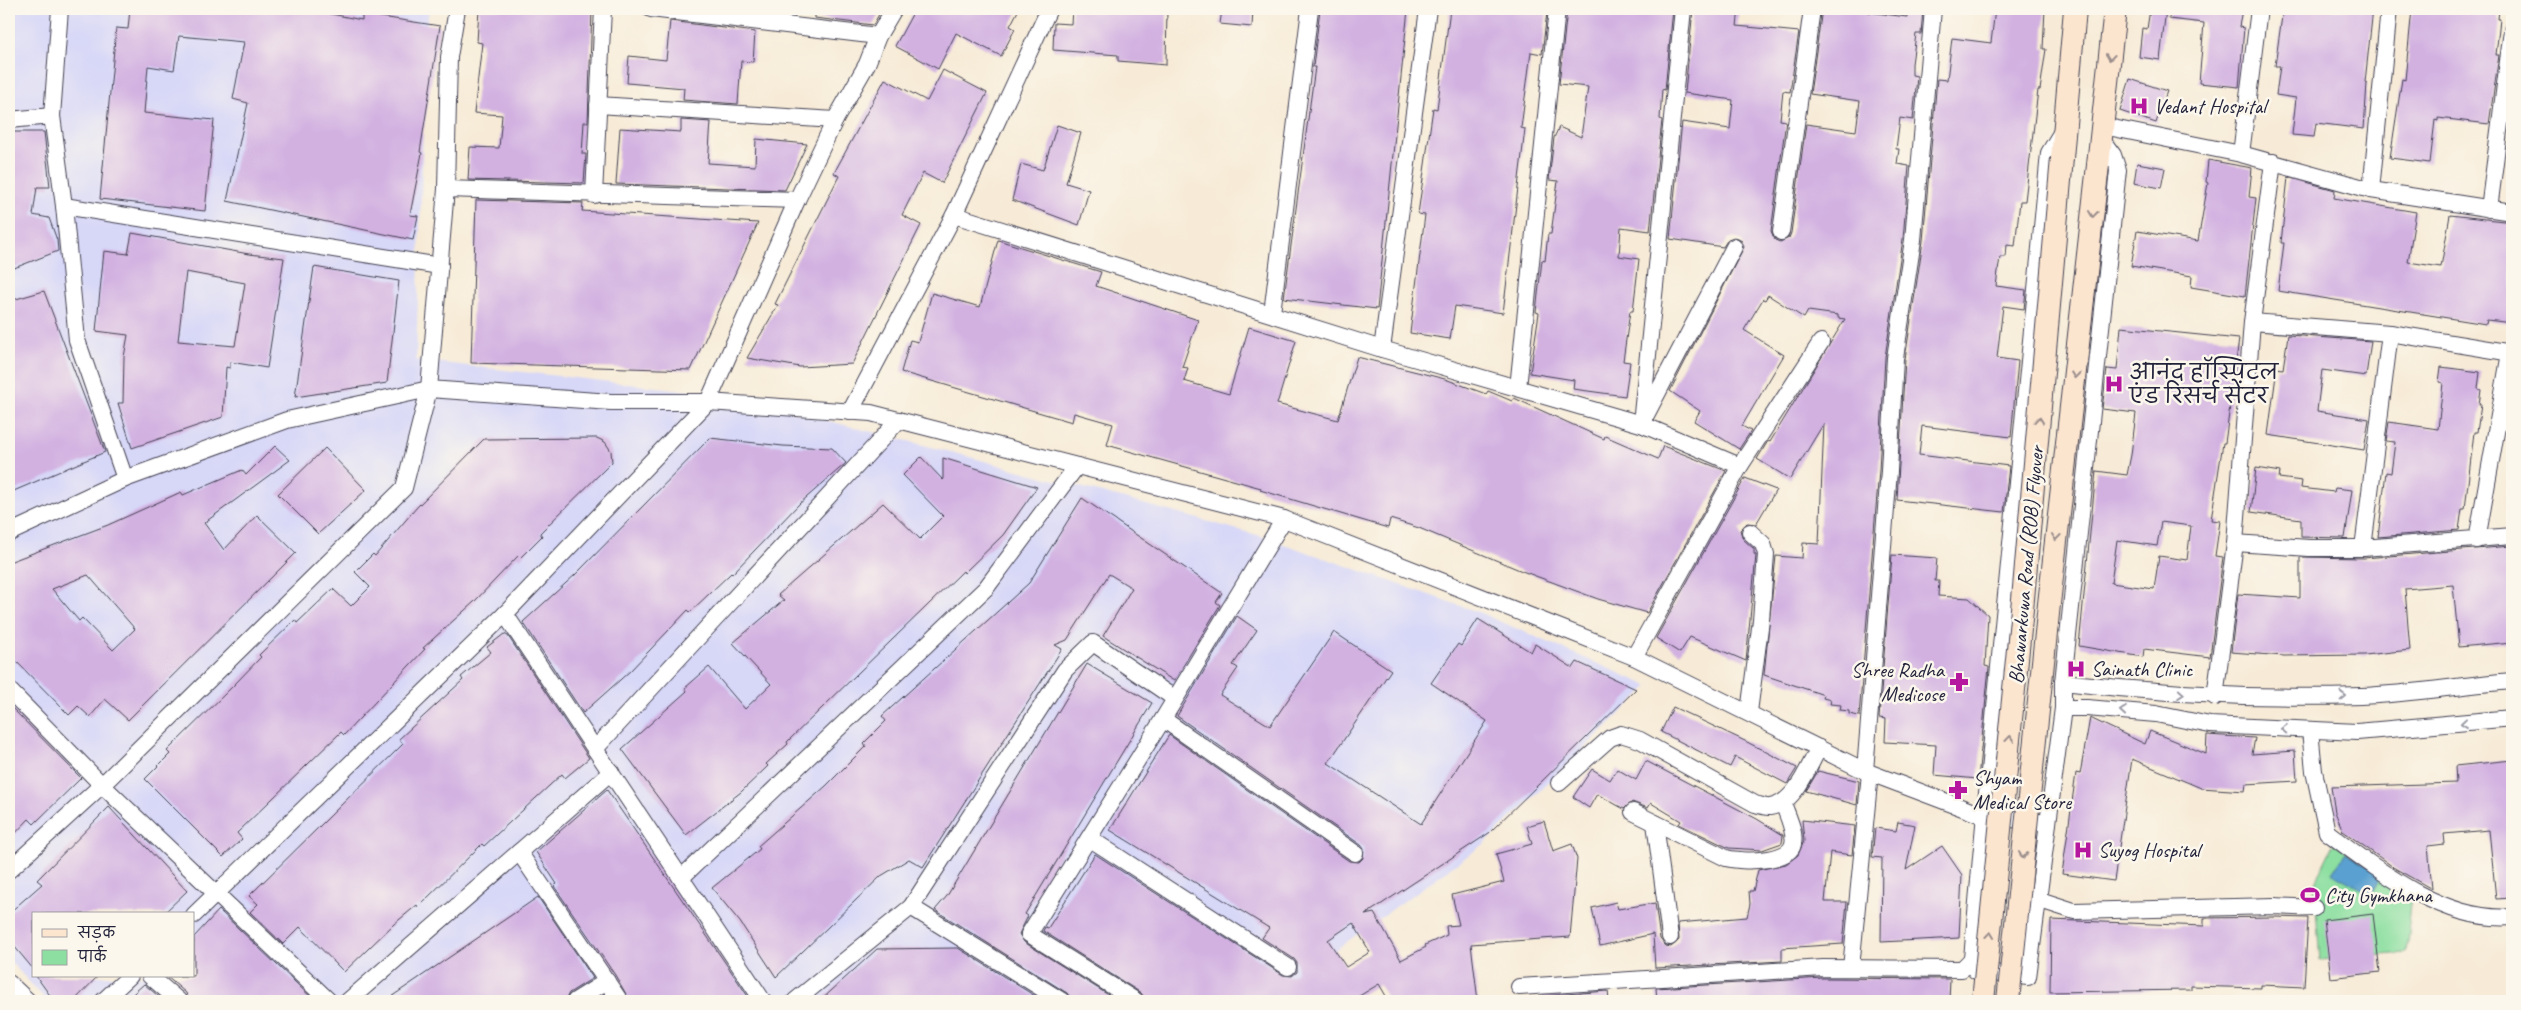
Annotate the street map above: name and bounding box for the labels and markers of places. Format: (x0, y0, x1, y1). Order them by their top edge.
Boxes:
place label: Vedant Hospital (2154, 93, 2269, 119)
hospital icon: Vedant Hospital (2128, 95, 2150, 117)
place label: आनंद हॉस्पिटल एंड रिसर्च सेंटर (2128, 356, 2280, 409)
hospital icon: आनंद हॉस्पिटल एंड रिसर्च सेंटर (2103, 373, 2125, 395)
place label: Sainath Clinic (2091, 656, 2194, 682)
place label: Shree Radha Medicose (1851, 657, 1946, 707)
hospital icon: Sainath Clinic (2065, 658, 2087, 680)
pharmacy icon: Shree Radha Medicose (1948, 671, 1970, 693)
place label: Shyam Medical Store (1973, 765, 2072, 815)
pharmacy icon: Shyam Medical Store (1947, 779, 1969, 801)
place label: Suyog Hospital (2098, 837, 2203, 863)
hospital icon: Suyog Hospital (2072, 839, 2094, 861)
place label: City Gymkhana (2325, 882, 2433, 908)
sports icon: City Gymkhana (2299, 884, 2321, 906)

